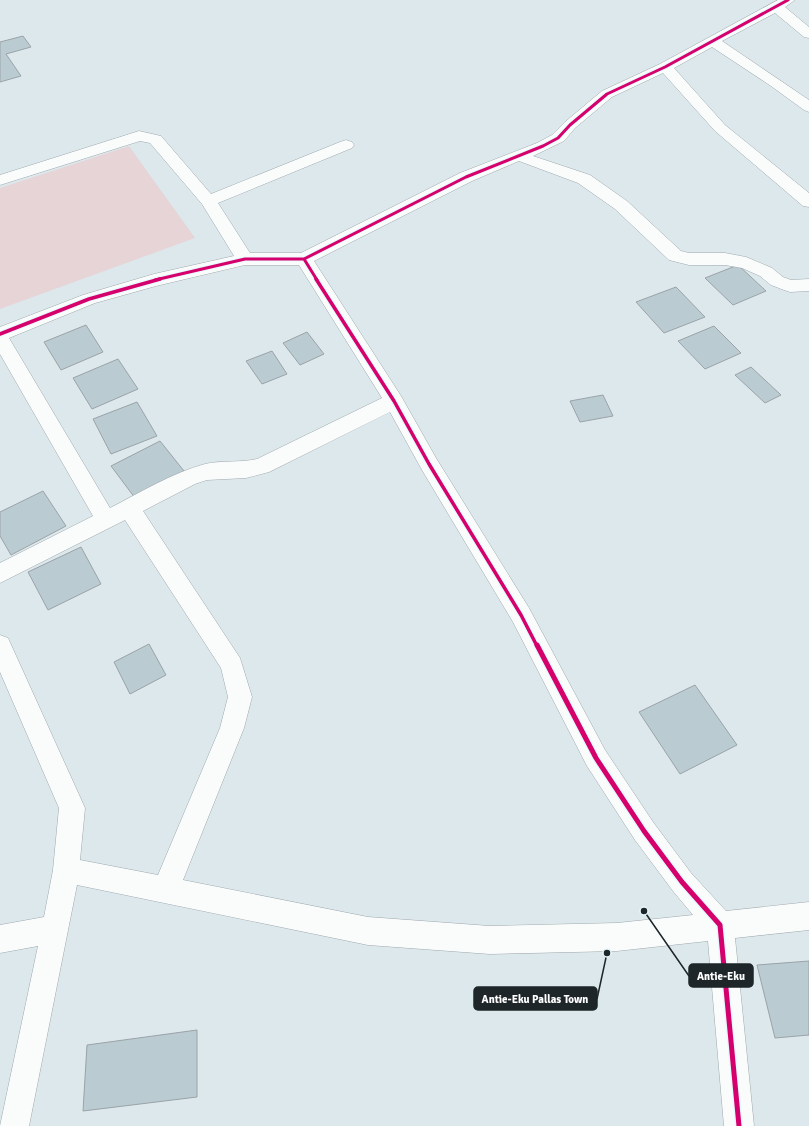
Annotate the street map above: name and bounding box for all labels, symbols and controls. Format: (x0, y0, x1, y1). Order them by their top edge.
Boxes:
callout: Antie-Eku (689, 964, 753, 987)
text: Antie-Eku (697, 970, 745, 983)
callout: Antie-Eku Pallas Town (474, 987, 597, 1010)
text: Antie-Eku Pallas Town (482, 993, 588, 1006)

